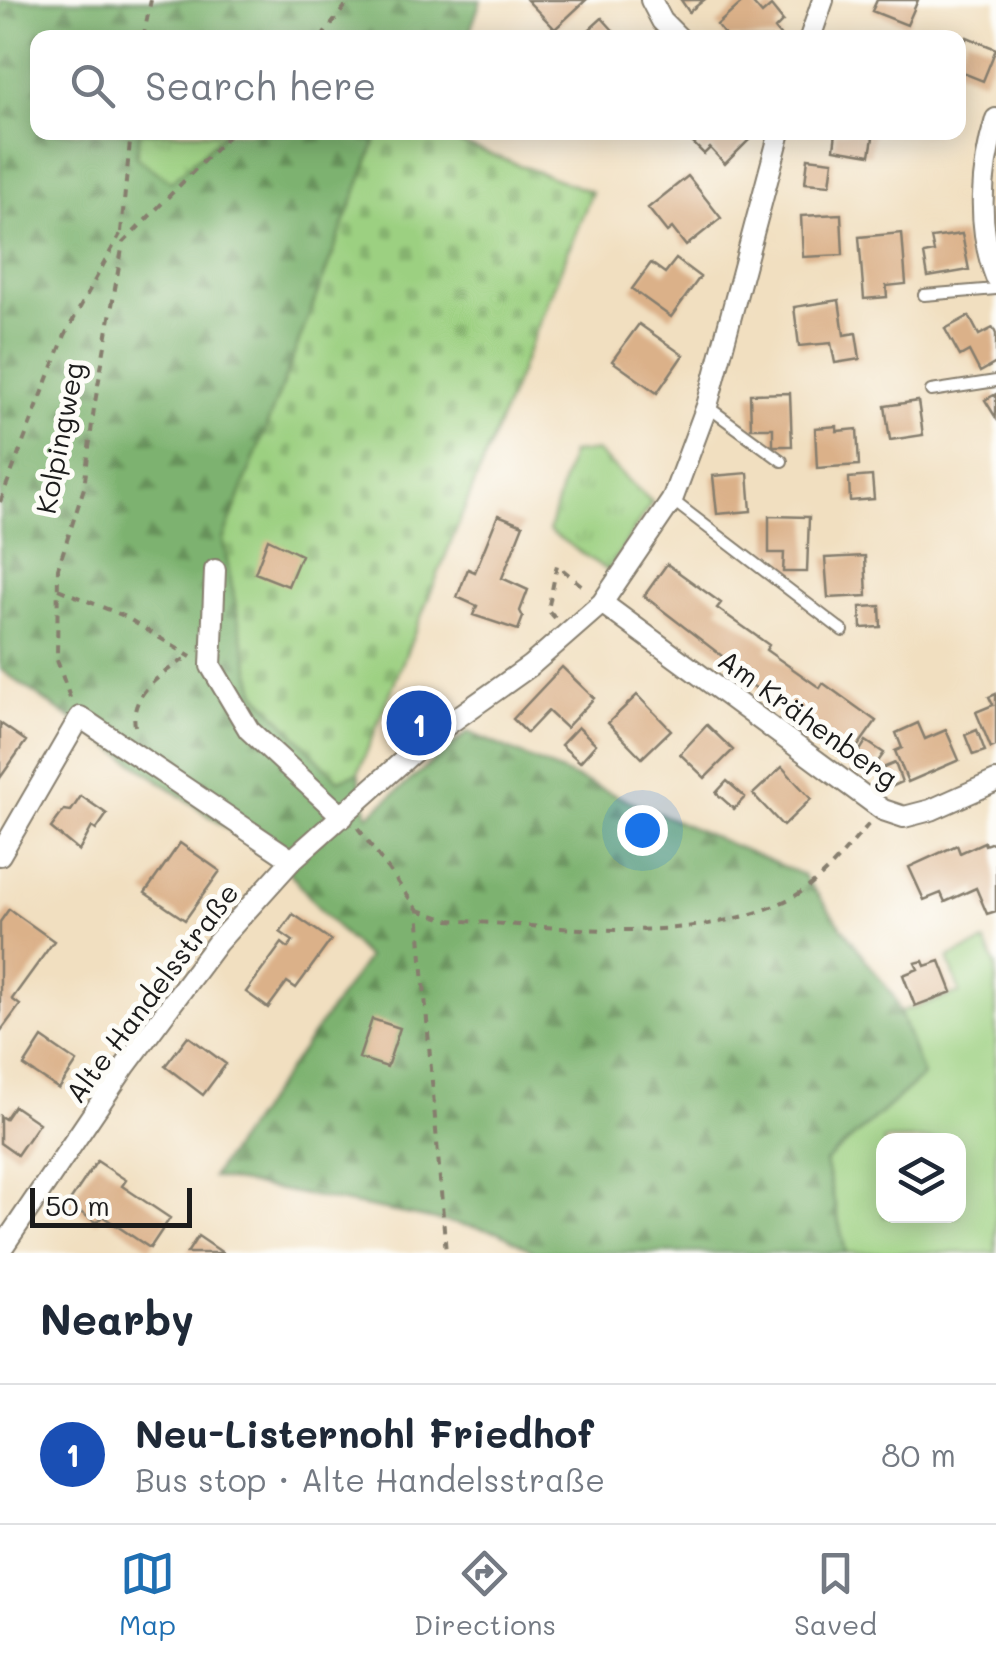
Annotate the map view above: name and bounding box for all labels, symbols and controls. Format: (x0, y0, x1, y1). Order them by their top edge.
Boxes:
search box (30, 30, 966, 140)
icon: search (65, 58, 120, 113)
text: Search here (145, 60, 376, 110)
street label: Kolpingweg (27, 359, 91, 517)
street label: Am Krähenberg (712, 641, 905, 795)
pin: 1 (386, 686, 452, 760)
your location (617, 805, 668, 856)
street label: Alte Handelsstraße (57, 875, 246, 1110)
map controls (876, 1133, 966, 1223)
button: layers (876, 1133, 966, 1223)
scale bar (30, 1183, 192, 1228)
text: 50 m (45, 1187, 110, 1223)
text: Nearby (40, 1291, 194, 1346)
text: Neu-Listernohl Friedhof (135, 1408, 594, 1458)
text: 1 (65, 1433, 80, 1475)
text: 80 m (881, 1433, 956, 1475)
text: Bus stop · Alte Handelsstraße (135, 1458, 605, 1500)
tab: Map (119, 1546, 176, 1642)
tab: Directions (414, 1546, 556, 1642)
tab: Saved (794, 1546, 877, 1642)

